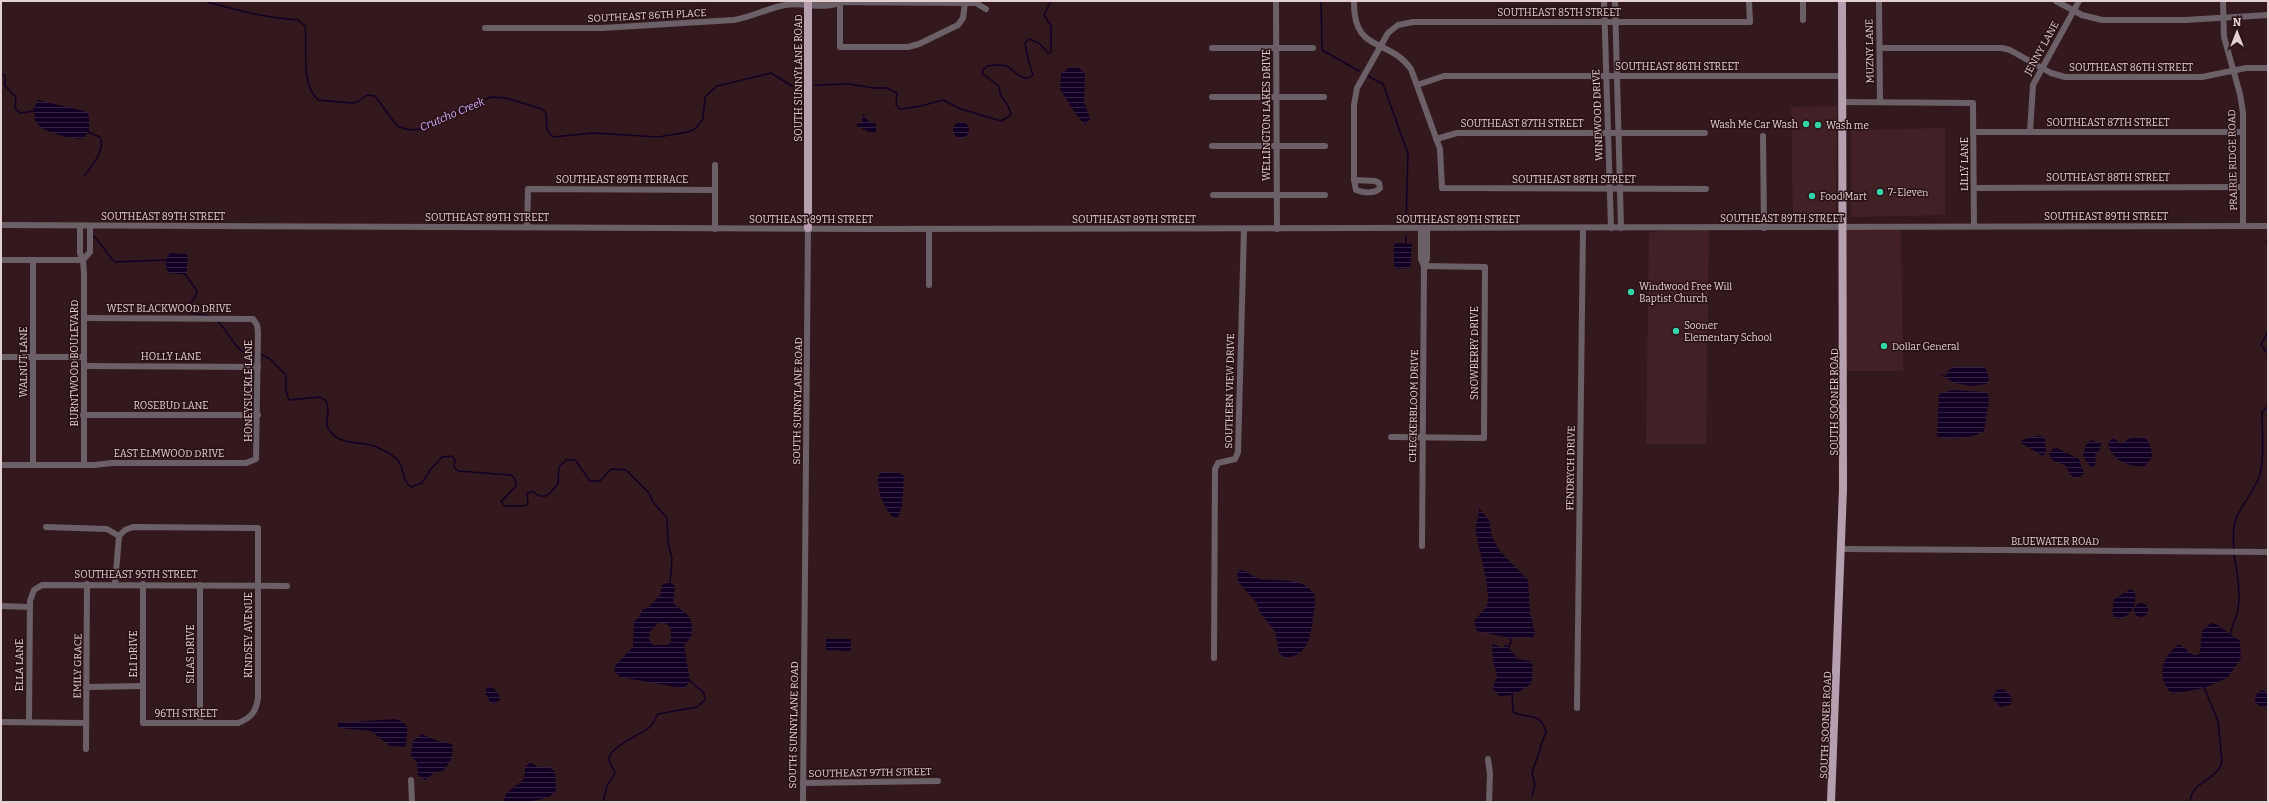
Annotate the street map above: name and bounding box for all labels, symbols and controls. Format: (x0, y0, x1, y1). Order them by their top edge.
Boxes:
street label: SOUTHEAST 86TH PLACE (587, 7, 707, 25)
street label: SOUTHEAST 85TH STREET (1497, 7, 1621, 19)
north arrow (2217, 12, 2257, 52)
street label: SOUTH SUNNYLANE ROAD (793, 14, 805, 142)
text: N (2233, 16, 2242, 29)
street label: MUZNY LANE (1863, 19, 1877, 83)
street label: JENNY LANE (2022, 19, 2062, 78)
street label: WELLINGTON LAKES DRIVE (1261, 49, 1273, 181)
street label: SOUTHEAST 86TH STREET (1615, 61, 1739, 73)
street label: SOUTHEAST 86TH STREET (2069, 62, 2193, 74)
street label: WINDWOOD DRIVE (1590, 69, 1606, 161)
water label: Crutcho Creek (418, 95, 487, 134)
street label: PRAIRIE RIDGE ROAD (2226, 109, 2240, 211)
street label: SOUTHEAST 87TH STREET (2046, 117, 2170, 129)
street label: SOUTHEAST 87TH STREET (1460, 118, 1584, 130)
place label: Wash Me Car Wash (1710, 119, 1799, 131)
marker: Wash Me Car Wash (1801, 119, 1811, 129)
marker: Wash me (1813, 120, 1823, 130)
place label: Wash me (1826, 120, 1869, 132)
street label: LILLY LANE (1959, 137, 1971, 191)
street label: SOUTHEAST 88TH STREET (2046, 172, 2170, 184)
street label: SOUTHEAST 89TH TERRACE (556, 174, 688, 186)
street label: SOUTHEAST 88TH STREET (1512, 174, 1636, 186)
marker: 7-Eleven (1875, 187, 1885, 197)
place label: 7-Eleven (1888, 187, 1929, 199)
marker: Food Mart (1807, 191, 1817, 201)
place label: Food Mart (1820, 191, 1867, 203)
street label: SOUTHEAST 89TH STREET (101, 211, 225, 223)
street label: SOUTHEAST 89TH STREET (2044, 211, 2168, 223)
street label: SOUTHEAST 89TH STREET (425, 212, 549, 224)
street label: SOUTHEAST 89TH STREET (1720, 213, 1844, 225)
street label: SOUTHEAST 89TH STREET (749, 214, 873, 226)
street label: SOUTHEAST 89TH STREET (1072, 214, 1196, 226)
street label: SOUTHEAST 89TH STREET (1396, 214, 1520, 226)
place label: Windwood Free Will Baptist Church (1639, 281, 1732, 305)
marker: Windwood Free Will Baptist Church (1626, 287, 1636, 297)
street label: BURNTWOOD BOULEVARD (69, 300, 81, 426)
street label: WEST BLACKWOOD DRIVE (106, 303, 232, 315)
street label: SNOWBERRY DRIVE (1469, 306, 1481, 400)
place label: Sooner Elementary School (1684, 320, 1772, 344)
street label: WALNUT LANE (18, 326, 30, 398)
marker: Sooner Elementary School (1671, 326, 1681, 336)
street label: SOUTHERN VIEW DRIVE (1223, 333, 1237, 449)
street label: SOUTH SUNNYLANE ROAD (791, 337, 805, 465)
street label: HONEYSUCKLE LANE (243, 340, 255, 442)
marker: Dollar General (1879, 341, 1889, 351)
place label: Dollar General (1892, 341, 1960, 353)
street label: SOUTH SOONER ROAD (1829, 348, 1841, 456)
street label: CHECKERBLOOM DRIVE (1407, 349, 1421, 463)
street label: HOLLY LANE (141, 351, 201, 363)
street label: ROSEBUD LANE (133, 400, 209, 412)
street label: FENDRYCH DRIVE (1564, 425, 1578, 511)
street label: EAST ELMWOOD DRIVE (114, 448, 224, 460)
street label: BLUEWATER ROAD (2011, 536, 2099, 548)
street label: SOUTHEAST 95TH STREET (74, 569, 198, 581)
street label: KINDSEY AVENUE (243, 592, 255, 678)
street label: SILAS DRIVE (185, 624, 197, 684)
street label: ELI DRIVE (128, 630, 140, 678)
street label: EMILY GRACE (71, 633, 85, 699)
street label: ELLA LANE (14, 639, 26, 691)
street label: SOUTH SUNNYLANE ROAD (787, 661, 801, 789)
street label: SOUTH SOONER ROAD (1818, 671, 1834, 779)
street label: 96TH STREET (154, 708, 218, 720)
street label: SOUTHEAST 97TH STREET (808, 766, 932, 780)

